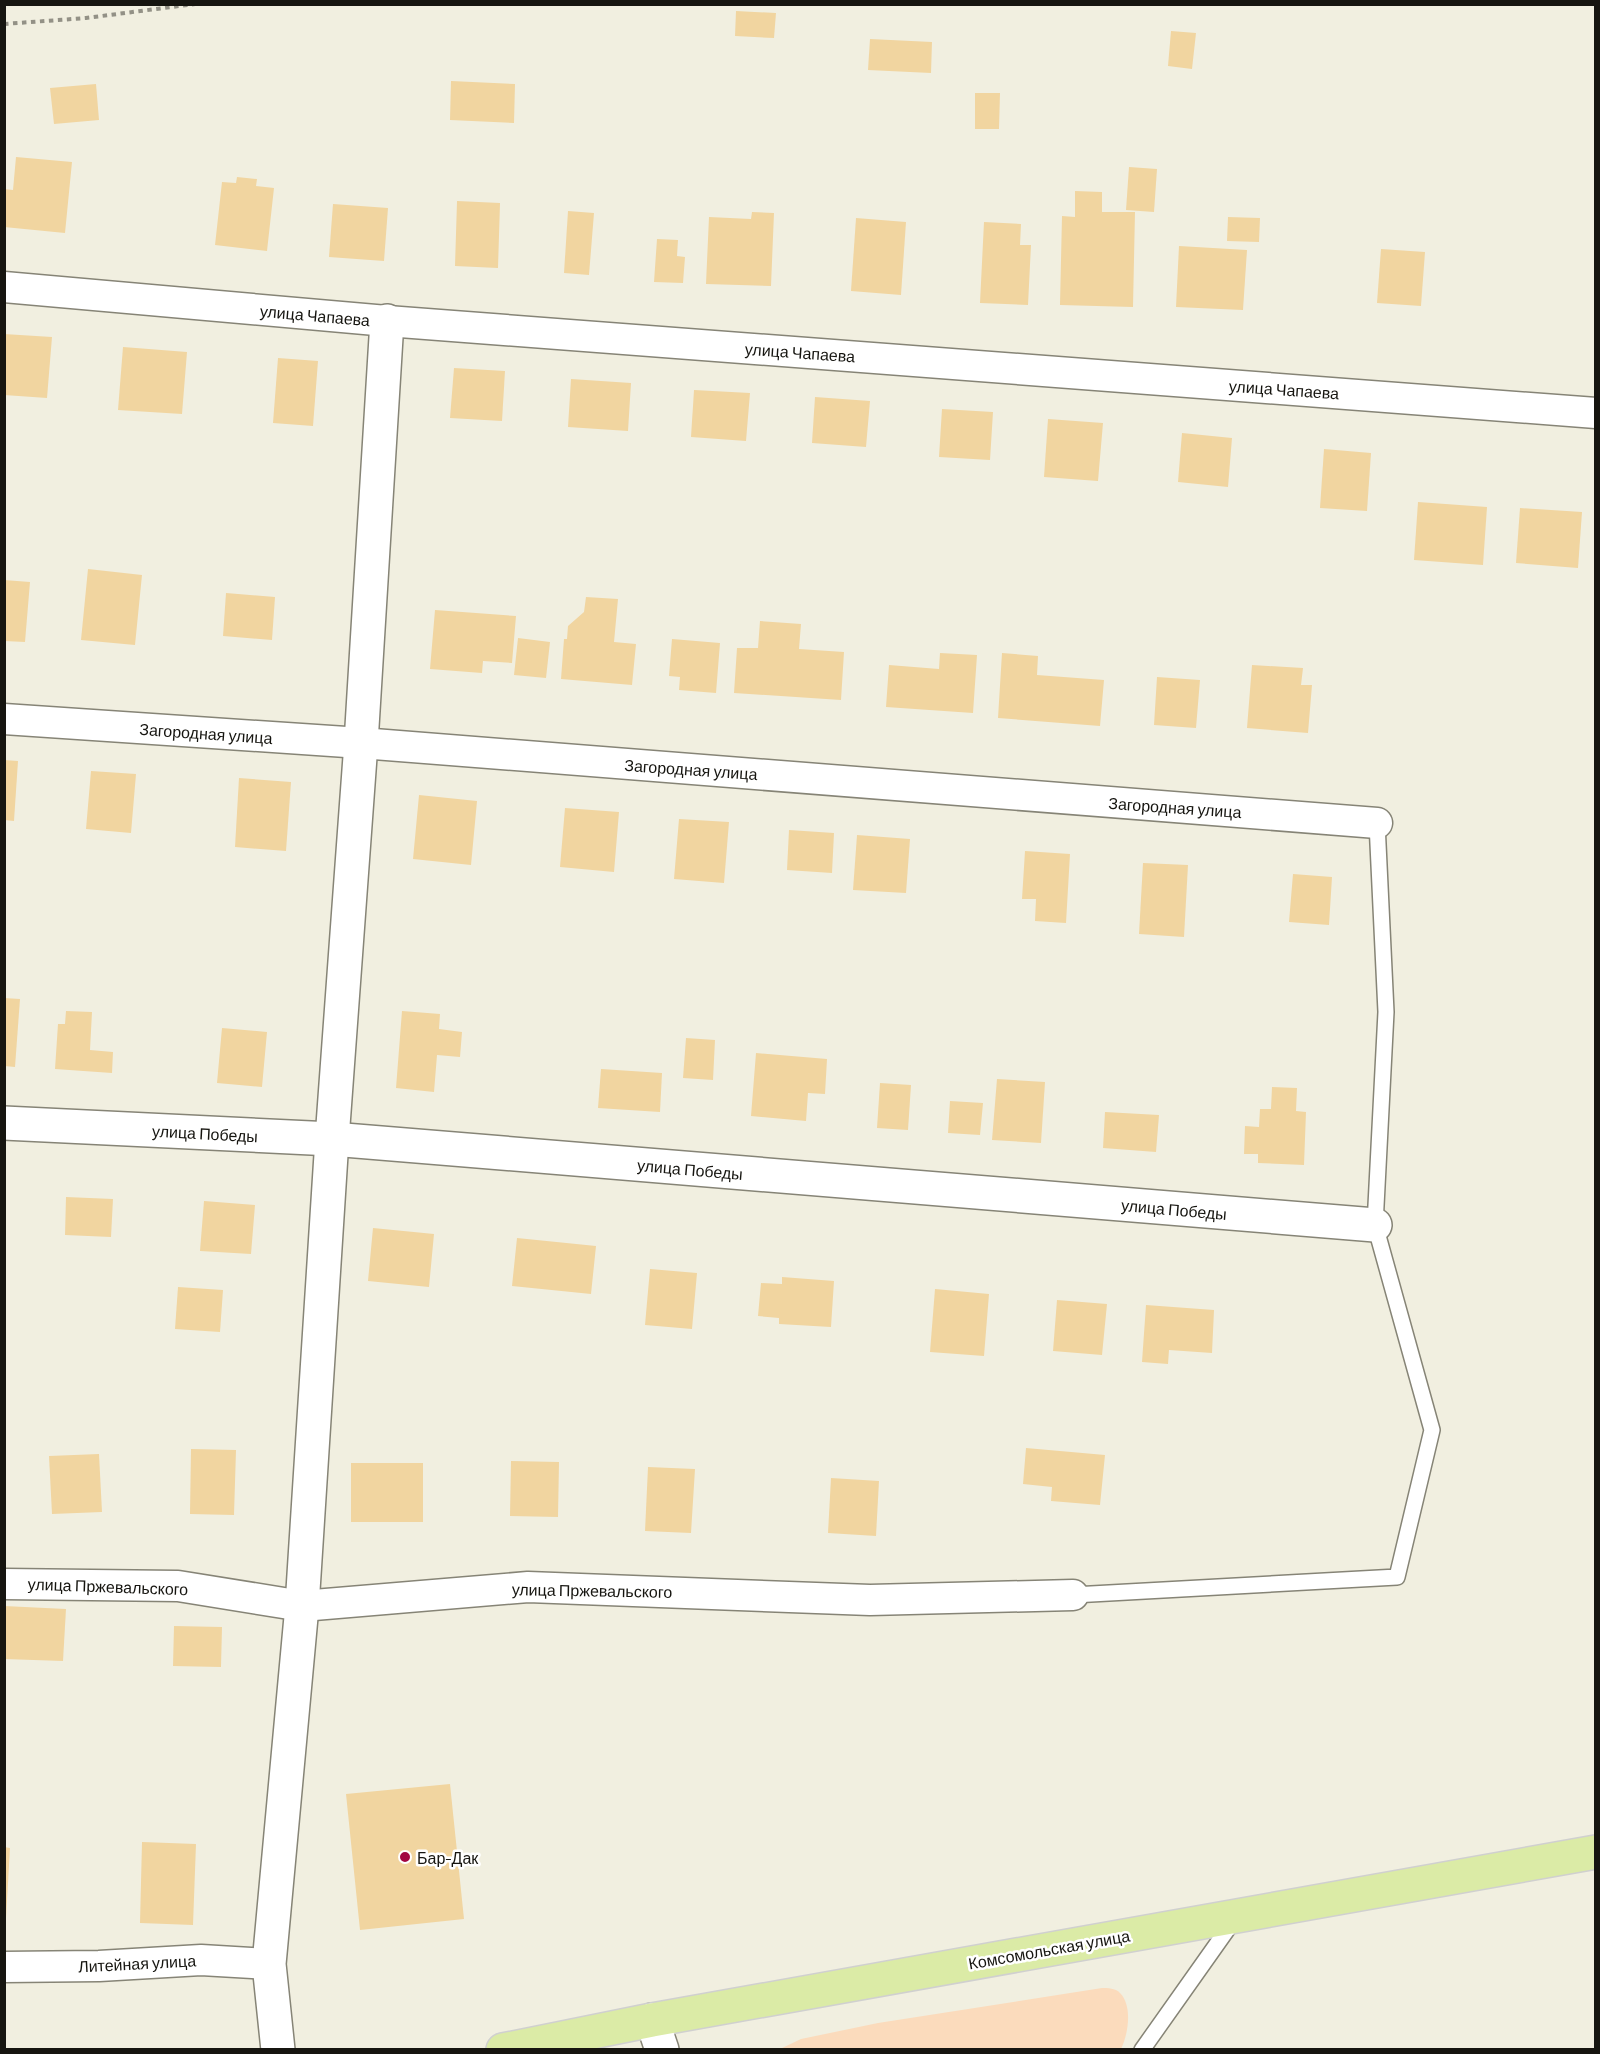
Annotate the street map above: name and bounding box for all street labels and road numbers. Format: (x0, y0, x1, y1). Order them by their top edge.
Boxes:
street label: улица Чапаева (259, 301, 371, 329)
street label: улица Чапаева (744, 339, 856, 365)
street label: улица Чапаева (1228, 376, 1340, 402)
street label: Загородная улица (139, 719, 273, 747)
street label: Загородная улица (624, 755, 758, 783)
street label: Загородная улица (1108, 793, 1242, 821)
street label: улица Победы (152, 1121, 258, 1145)
street label: улица Победы (636, 1155, 744, 1183)
street label: улица Победы (1120, 1195, 1228, 1223)
street label: улица Пржевальского (27, 1574, 189, 1598)
street label: улица Пржевальского (512, 1579, 673, 1601)
street label: Комсомольская улица (967, 1925, 1131, 1973)
street label: Литейная улица (78, 1950, 197, 1976)

